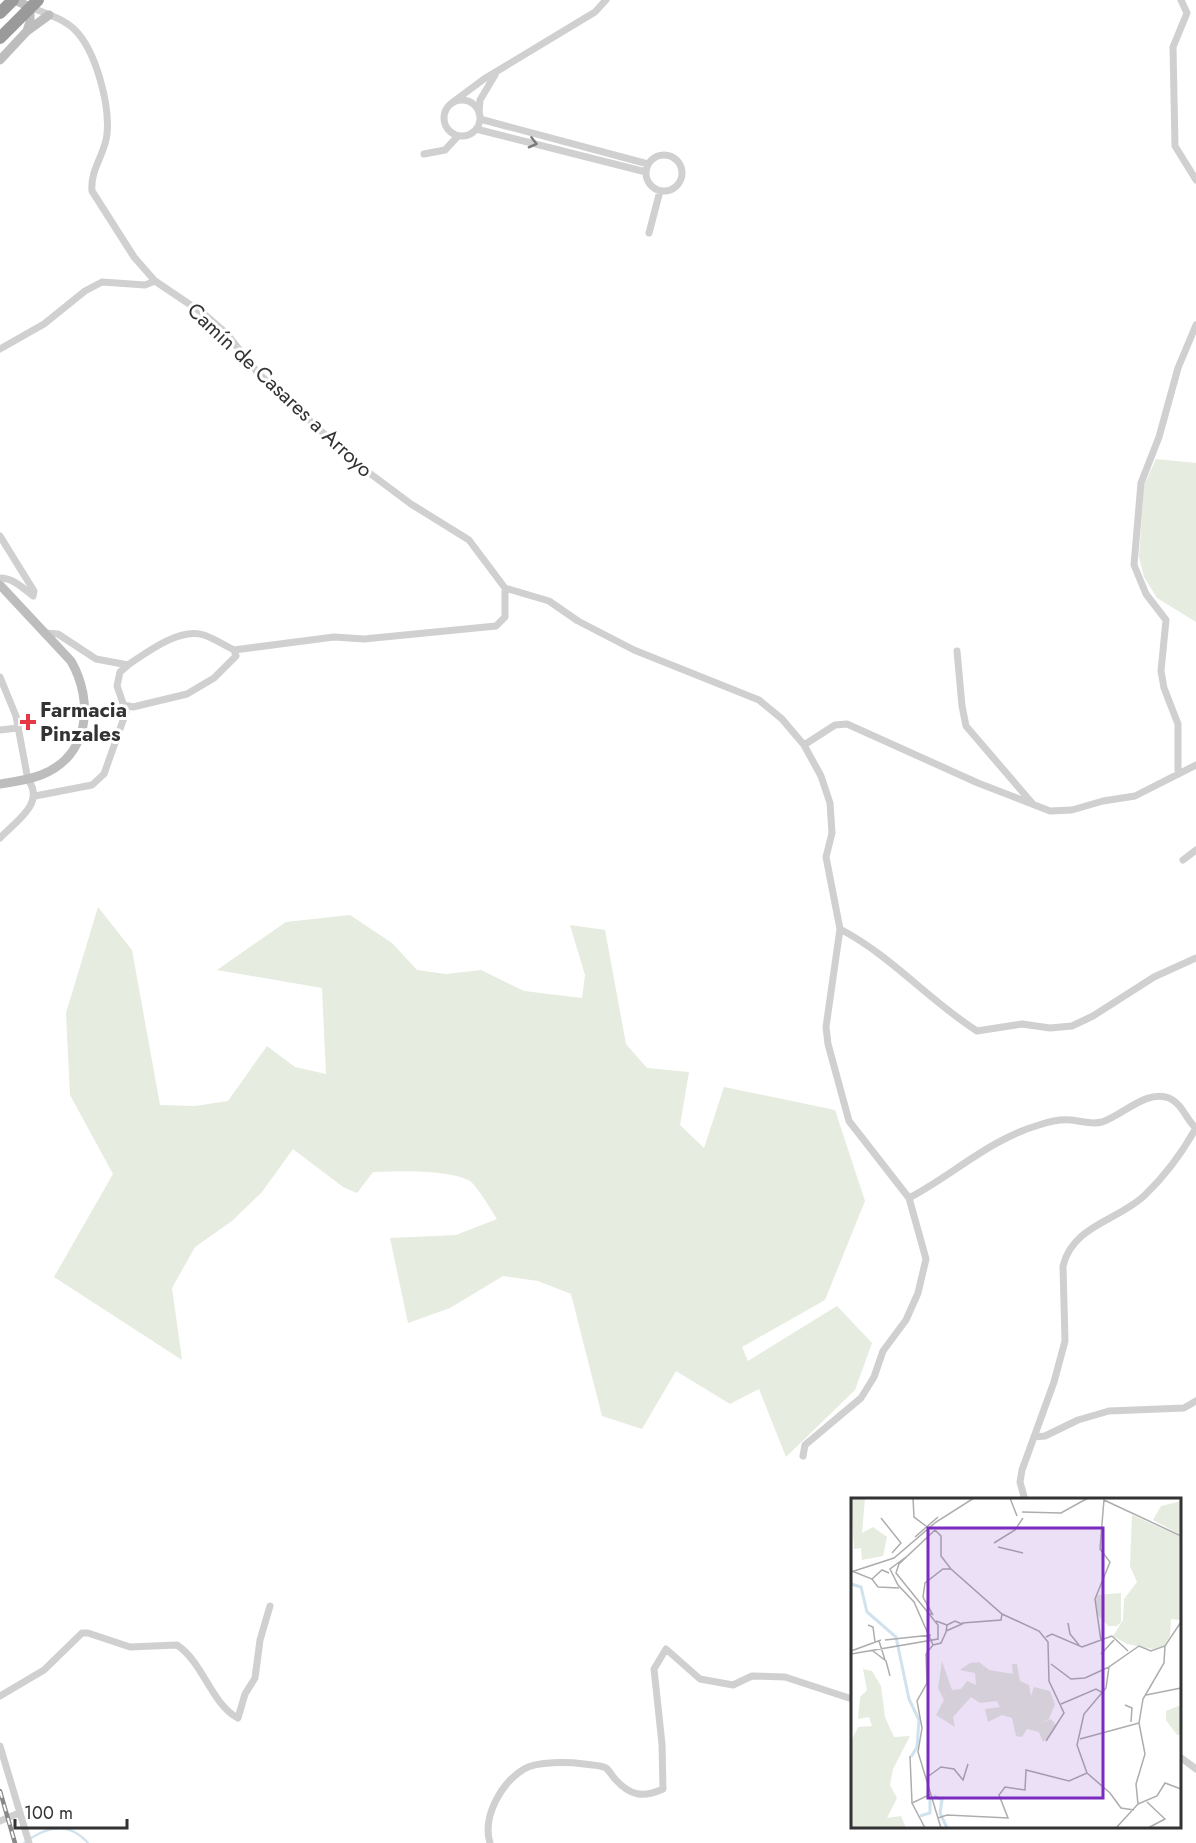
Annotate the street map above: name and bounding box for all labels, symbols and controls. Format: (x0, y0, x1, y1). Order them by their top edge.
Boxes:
one-way arrow (528, 136, 538, 149)
street label: Camín de Casares a Arroyo (180, 296, 380, 484)
place label: Farmacia Pinzales (40, 695, 127, 749)
marker: Farmacia Pinzales (21, 715, 35, 729)
inset map (851, 1498, 1181, 1828)
scale bar (15, 1792, 128, 1830)
text: 100 m (24, 1800, 73, 1826)

